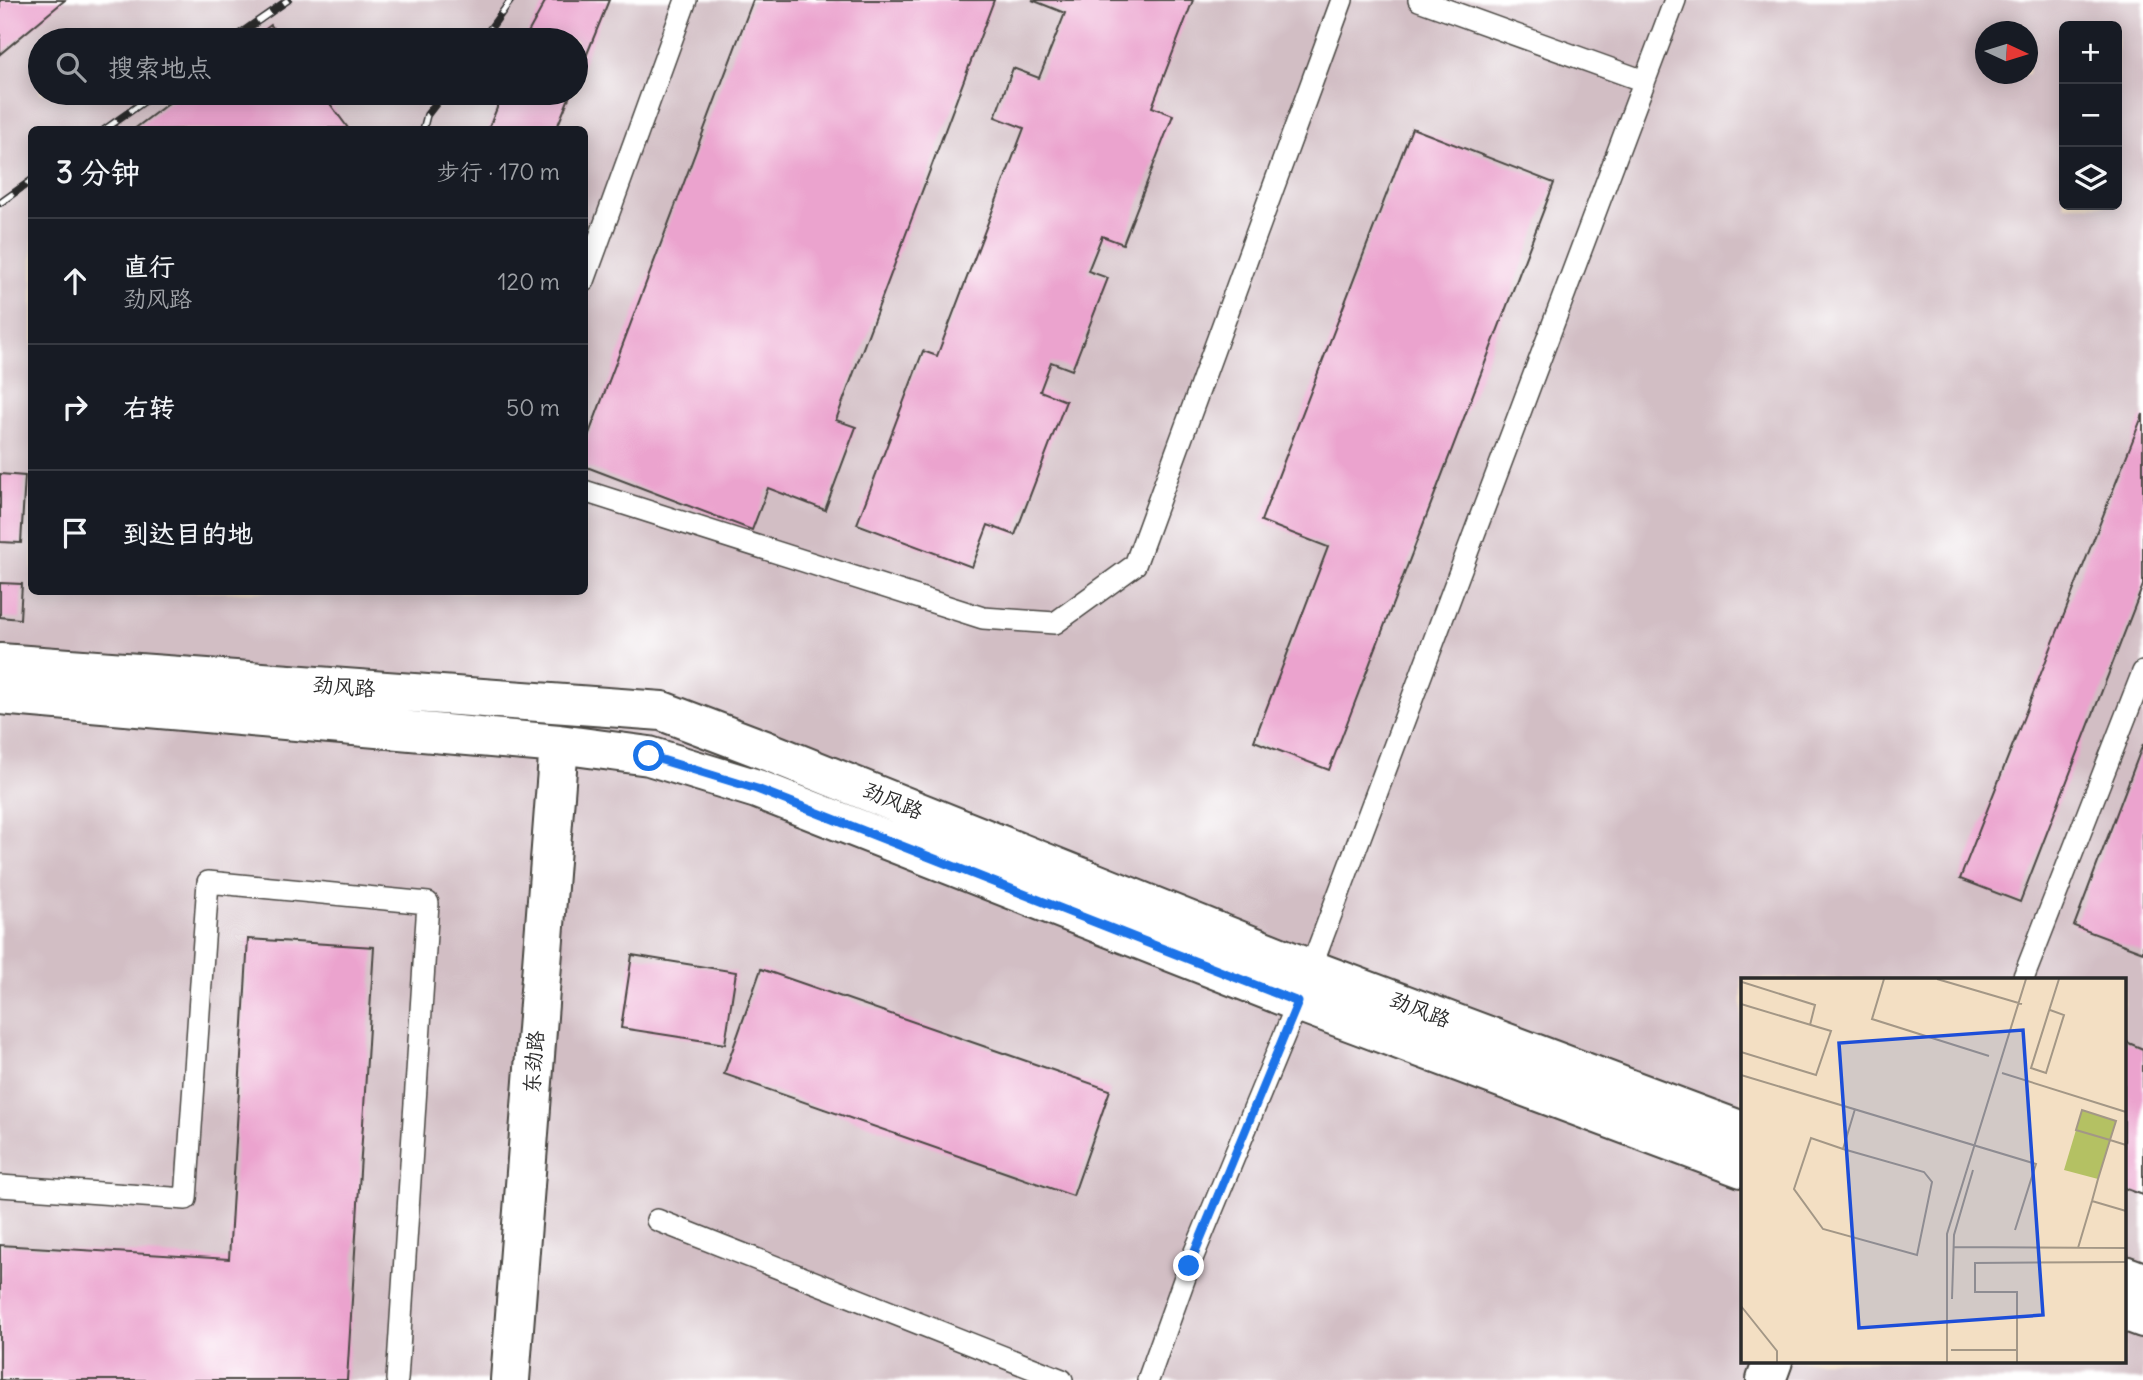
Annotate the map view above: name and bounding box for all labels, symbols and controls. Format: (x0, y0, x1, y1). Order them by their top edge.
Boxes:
north arrow (1975, 21, 2038, 84)
map controls (2059, 21, 2122, 210)
button: + (2059, 21, 2122, 84)
search box (28, 28, 588, 105)
icon: search (52, 48, 90, 86)
text: 搜索地点 (108, 51, 212, 84)
button: − (2059, 84, 2122, 147)
button: layers (2059, 147, 2122, 210)
text: 3 分钟 (56, 153, 140, 191)
text: 步行 · 170 m (437, 157, 560, 186)
text: 直行 (123, 250, 175, 283)
icon: ahead (56, 262, 94, 300)
text: 120 m (497, 267, 560, 296)
text: 劲风路 (123, 284, 192, 313)
icon: right (56, 388, 94, 426)
text: 右转 (123, 391, 175, 424)
text: 50 m (506, 393, 560, 422)
icon: arrive (56, 514, 94, 552)
text: 到达目的地 (123, 517, 253, 550)
street label: 劲风路 (312, 671, 376, 702)
route start (633, 740, 664, 771)
street label: 劲风路 (859, 776, 927, 825)
inset map (1741, 978, 2126, 1362)
street label: 劲风路 (1386, 986, 1454, 1033)
street label: 东劲路 (518, 1030, 549, 1094)
route end (1173, 1250, 1204, 1281)

